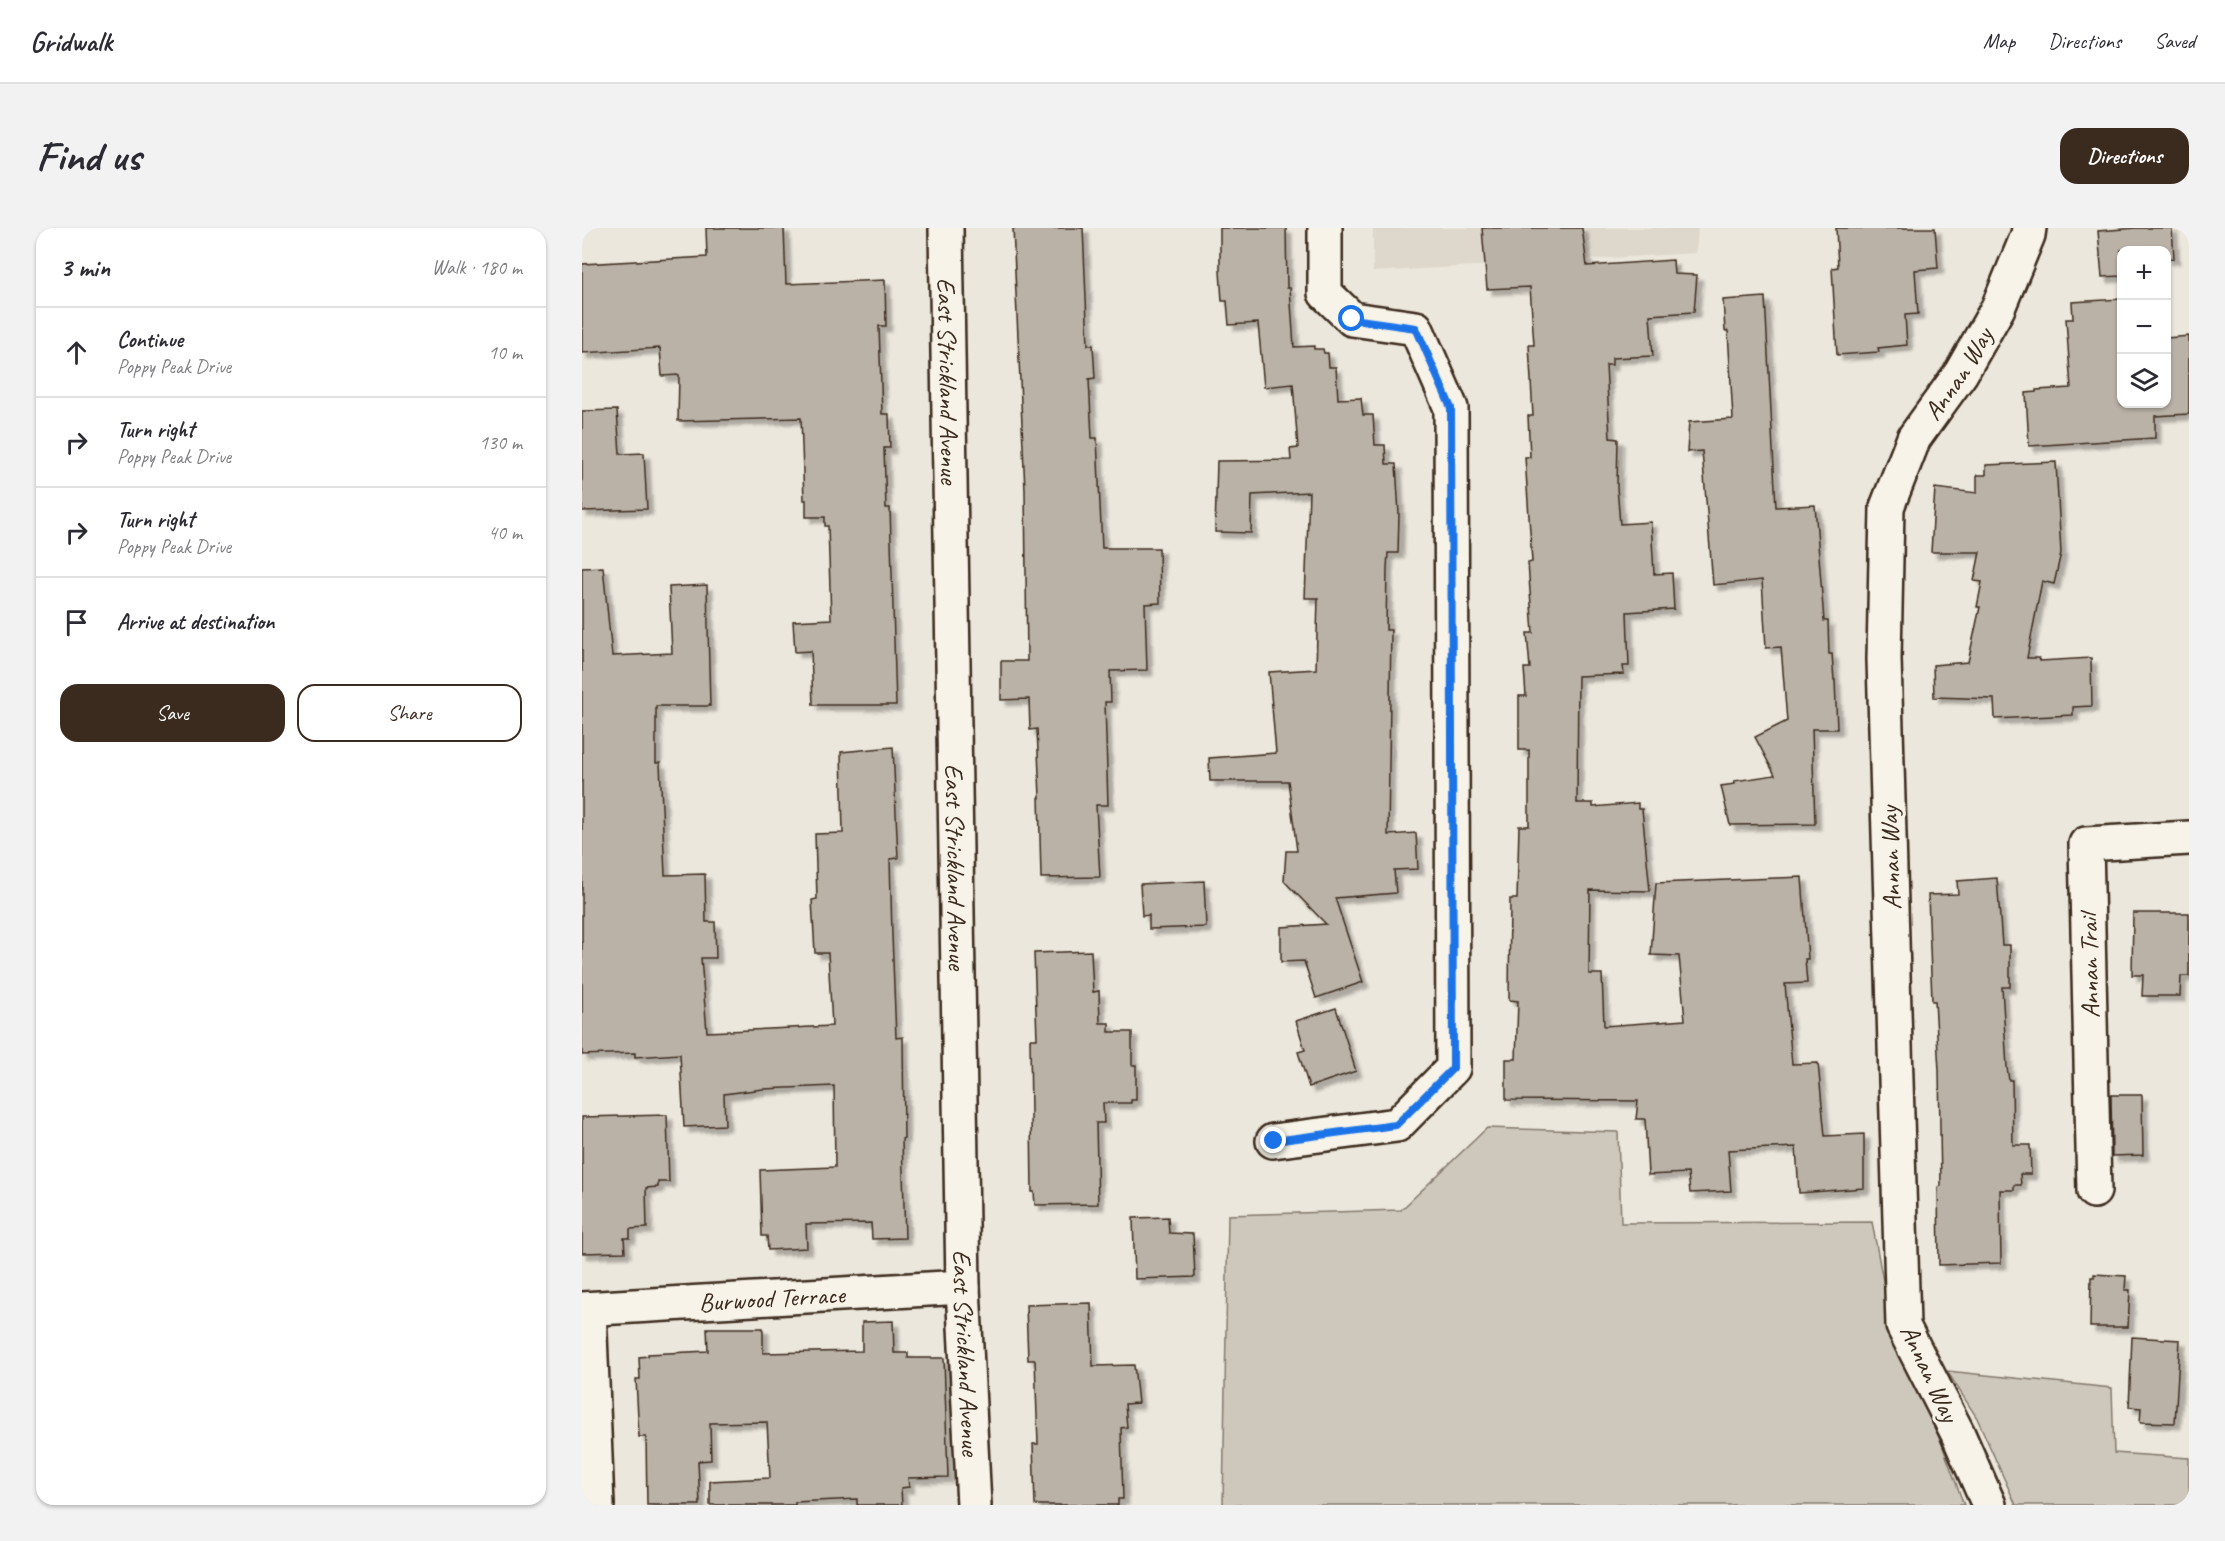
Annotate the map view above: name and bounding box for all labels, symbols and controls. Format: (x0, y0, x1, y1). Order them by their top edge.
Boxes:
text: Gridwalk (30, 24, 112, 59)
text: Map (1983, 28, 2015, 54)
text: Directions (2048, 28, 2121, 54)
text: Saved (2154, 28, 2195, 54)
button: Directions (2060, 128, 2189, 184)
text: Find us (36, 130, 141, 183)
map controls (2117, 246, 2171, 408)
button: + (2117, 246, 2171, 300)
text: 3 min (60, 251, 110, 284)
text: Walk · 180 m (432, 255, 522, 280)
street label: East Strickland Avenue (930, 278, 966, 486)
button: − (2117, 300, 2171, 354)
route start (1338, 305, 1364, 331)
street label: Annan Way (1916, 320, 2001, 427)
text: Continue (117, 326, 183, 354)
icon: ahead (60, 336, 93, 369)
text: 10 m (488, 340, 522, 365)
text: Poppy Peak Drive (117, 354, 231, 379)
button: layers (2117, 354, 2171, 408)
text: Turn right (117, 416, 194, 444)
icon: right (60, 426, 93, 459)
text: 130 m (479, 430, 522, 455)
text: Poppy Peak Drive (117, 444, 231, 469)
text: Turn right (117, 506, 194, 534)
icon: right (60, 516, 93, 549)
text: 40 m (488, 520, 522, 545)
text: Poppy Peak Drive (117, 534, 231, 559)
icon: arrive (60, 606, 93, 639)
text: Arrive at destination (117, 608, 274, 636)
button: Save (60, 684, 285, 742)
button: Share (297, 684, 522, 742)
street label: East Strickland Avenue (938, 764, 974, 972)
street label: Annan Way (1872, 804, 1909, 910)
street label: Annan Trail (2072, 909, 2107, 1018)
route end (1260, 1127, 1286, 1153)
street label: East Strickland Avenue (945, 1250, 988, 1458)
street label: Burwood Terrace (698, 1278, 847, 1319)
street label: Annan Way (1893, 1319, 1967, 1429)

